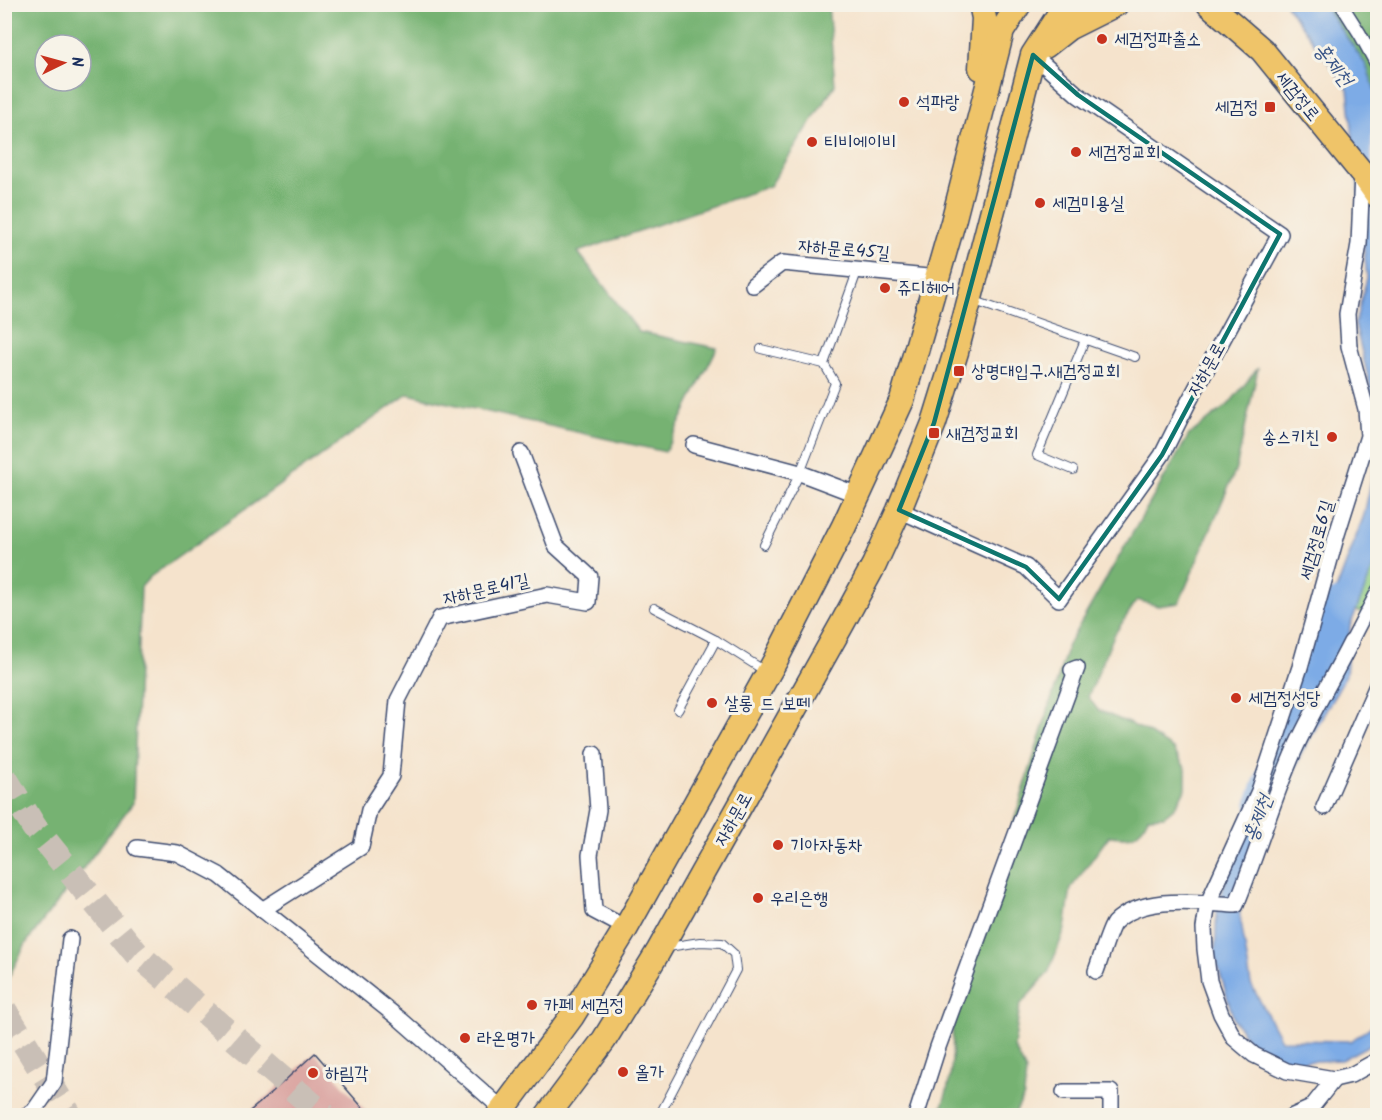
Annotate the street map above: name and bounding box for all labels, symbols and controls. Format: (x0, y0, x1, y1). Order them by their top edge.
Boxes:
place label: 세검정파출소 (1114, 26, 1201, 55)
marker: 세검정파출소 (1095, 32, 1109, 46)
north arrow (33, 33, 93, 93)
water label: 홍제천 (1305, 36, 1361, 96)
text: N (64, 56, 89, 68)
street label: 세검정로 (1267, 65, 1326, 129)
place label: 석파랑 (916, 89, 960, 118)
place label: 세검정 (1215, 94, 1258, 123)
marker: 석파랑 (897, 95, 911, 109)
marker: 세검정 (1263, 100, 1277, 114)
place label: 티비에이비 (824, 129, 896, 158)
marker: 티비에이비 (805, 135, 819, 149)
place label: 세검정교회 (1088, 139, 1160, 168)
marker: 세검정교회 (1069, 145, 1083, 159)
place label: 세검미용실 (1052, 190, 1125, 219)
marker: 세검미용실 (1033, 196, 1047, 210)
street label: 자하문로45길 (797, 232, 891, 269)
place label: 쥬디헤어 (897, 275, 955, 304)
marker: 쥬디헤어 (878, 281, 892, 295)
street label: 자하문로 (1181, 337, 1234, 402)
place label: 상명대입구.새검정교회 (971, 358, 1120, 387)
marker: 상명대입구.새검정교회 (952, 364, 966, 378)
place label: 새검정교회 (946, 420, 1018, 449)
place label: 송스키친 (1262, 424, 1320, 453)
marker: 새검정교회 (927, 426, 941, 440)
marker: 송스키친 (1325, 430, 1339, 444)
street label: 세검정로6길 (1292, 496, 1343, 584)
street label: 자하문로41길 (440, 566, 533, 614)
place label: 세검정성당 (1248, 685, 1321, 714)
place label: 살롱 드 보떼 (724, 690, 811, 719)
marker: 세검정성당 (1229, 691, 1243, 705)
marker: 살롱 드 보떼 (705, 696, 719, 710)
street label: 자하문로 (708, 787, 761, 852)
water label: 홍제천 (1235, 789, 1283, 847)
place label: 기아자동차 (790, 832, 862, 861)
marker: 기아자동차 (771, 838, 785, 852)
place label: 우리은행 (770, 885, 828, 914)
marker: 우리은행 (751, 891, 765, 905)
place label: 카페 세검정 (544, 992, 624, 1021)
marker: 카페 세검정 (525, 998, 539, 1012)
place label: 라온명가 (477, 1025, 535, 1054)
marker: 라온명가 (458, 1031, 472, 1045)
place label: 올가 (635, 1059, 664, 1088)
place label: 하림각 (325, 1060, 369, 1089)
marker: 올가 (616, 1065, 630, 1079)
marker: 하림각 (306, 1066, 320, 1080)

